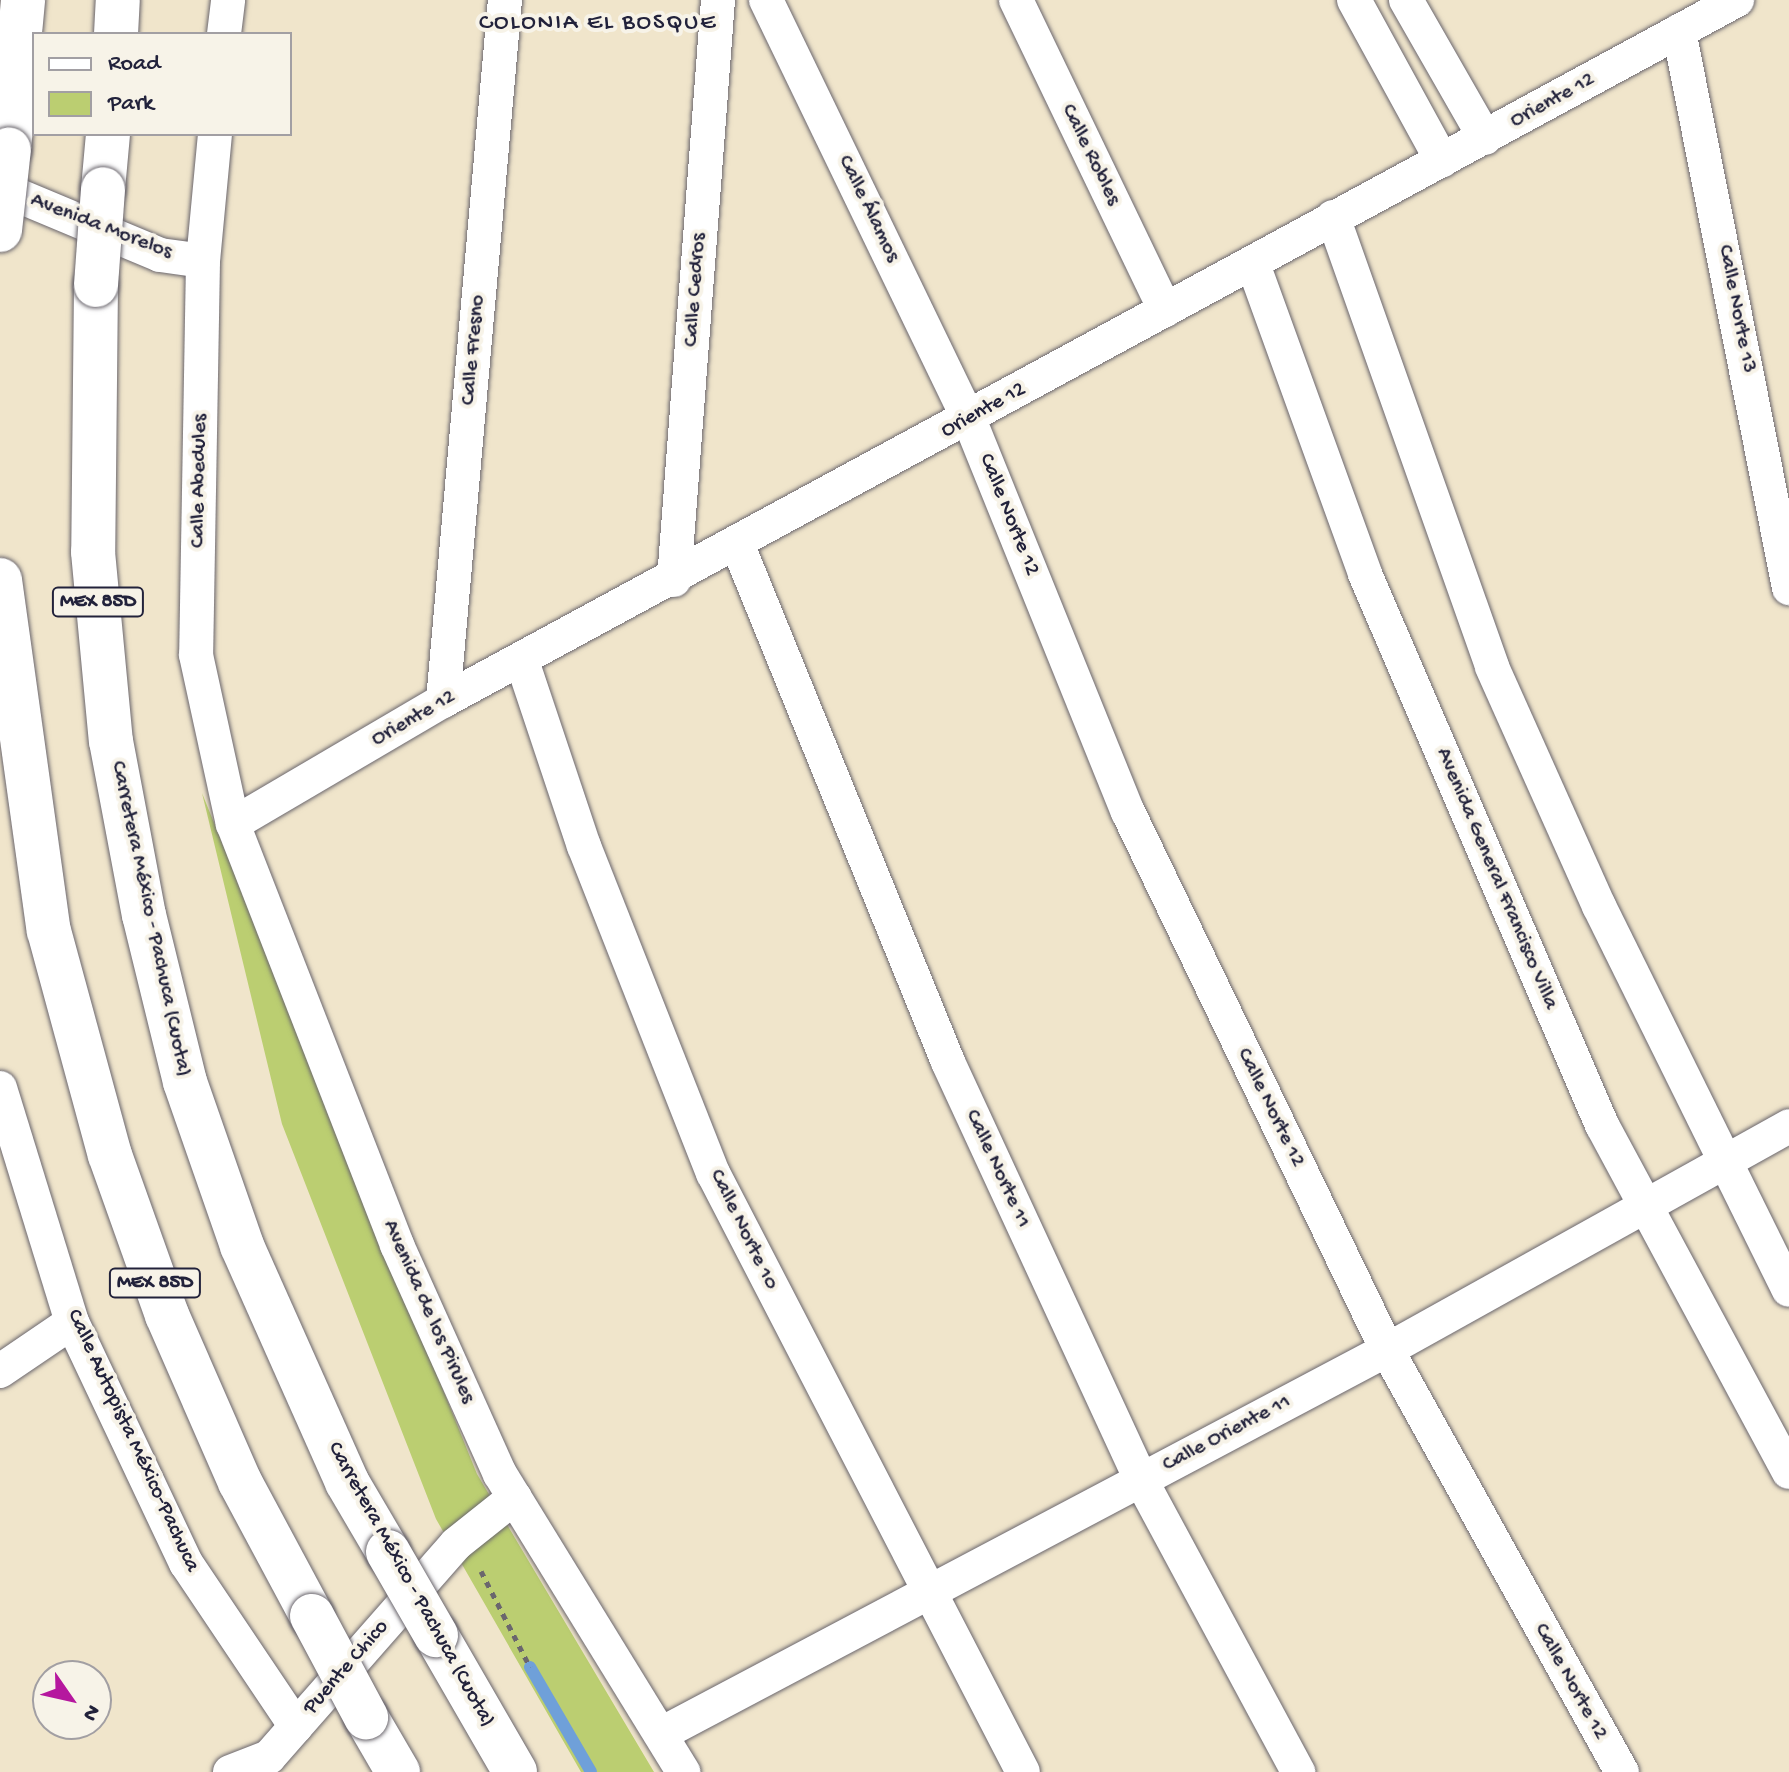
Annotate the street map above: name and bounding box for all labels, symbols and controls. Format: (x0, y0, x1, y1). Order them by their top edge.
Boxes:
district label: COLONIA EL BOSQUE (479, 10, 717, 38)
legend (32, 32, 292, 136)
text: Road (108, 50, 160, 79)
street label: Oriente 12 (1506, 67, 1600, 135)
text: Park (108, 90, 154, 119)
street label: Calle Robles (1054, 100, 1126, 210)
street label: Calle Álamos (831, 151, 905, 267)
street label: Avenida Morelos (26, 188, 176, 266)
street label: Calle Cedros (679, 232, 713, 348)
street label: Calle Norte 13 (1711, 243, 1761, 375)
street label: Calle Fresno (456, 294, 492, 406)
street label: Oriente 12 (937, 377, 1031, 445)
street label: Calle Abedules (186, 414, 214, 548)
street label: Calle Norte 12 (972, 450, 1044, 580)
road number: MEX 85D (50, 586, 146, 618)
street label: Oriente 12 (367, 684, 461, 754)
street label: Avenida General Francisco Villa (1429, 744, 1563, 1014)
street label: Carretera México - Pachuca (Cuota) (104, 759, 196, 1079)
street label: Calle Norte 12 (1230, 1044, 1310, 1172)
street label: Calle Norte 11 (958, 1106, 1036, 1232)
street label: Calle Norte 10 (702, 1165, 784, 1295)
street label: Avenida de los Pirules (376, 1216, 480, 1408)
road number: MEX 85D (107, 1267, 203, 1299)
street label: Calle Autopista México-Pachuca (59, 1306, 205, 1576)
street label: Calle Oriente 11 (1158, 1389, 1296, 1479)
street label: Carretera México - Pachuca (Cuota) (320, 1438, 500, 1732)
street label: Puente Chico (299, 1615, 395, 1721)
street label: Calle Norte 12 (1527, 1619, 1613, 1745)
north arrow (32, 1660, 112, 1740)
text: N (75, 1699, 105, 1726)

